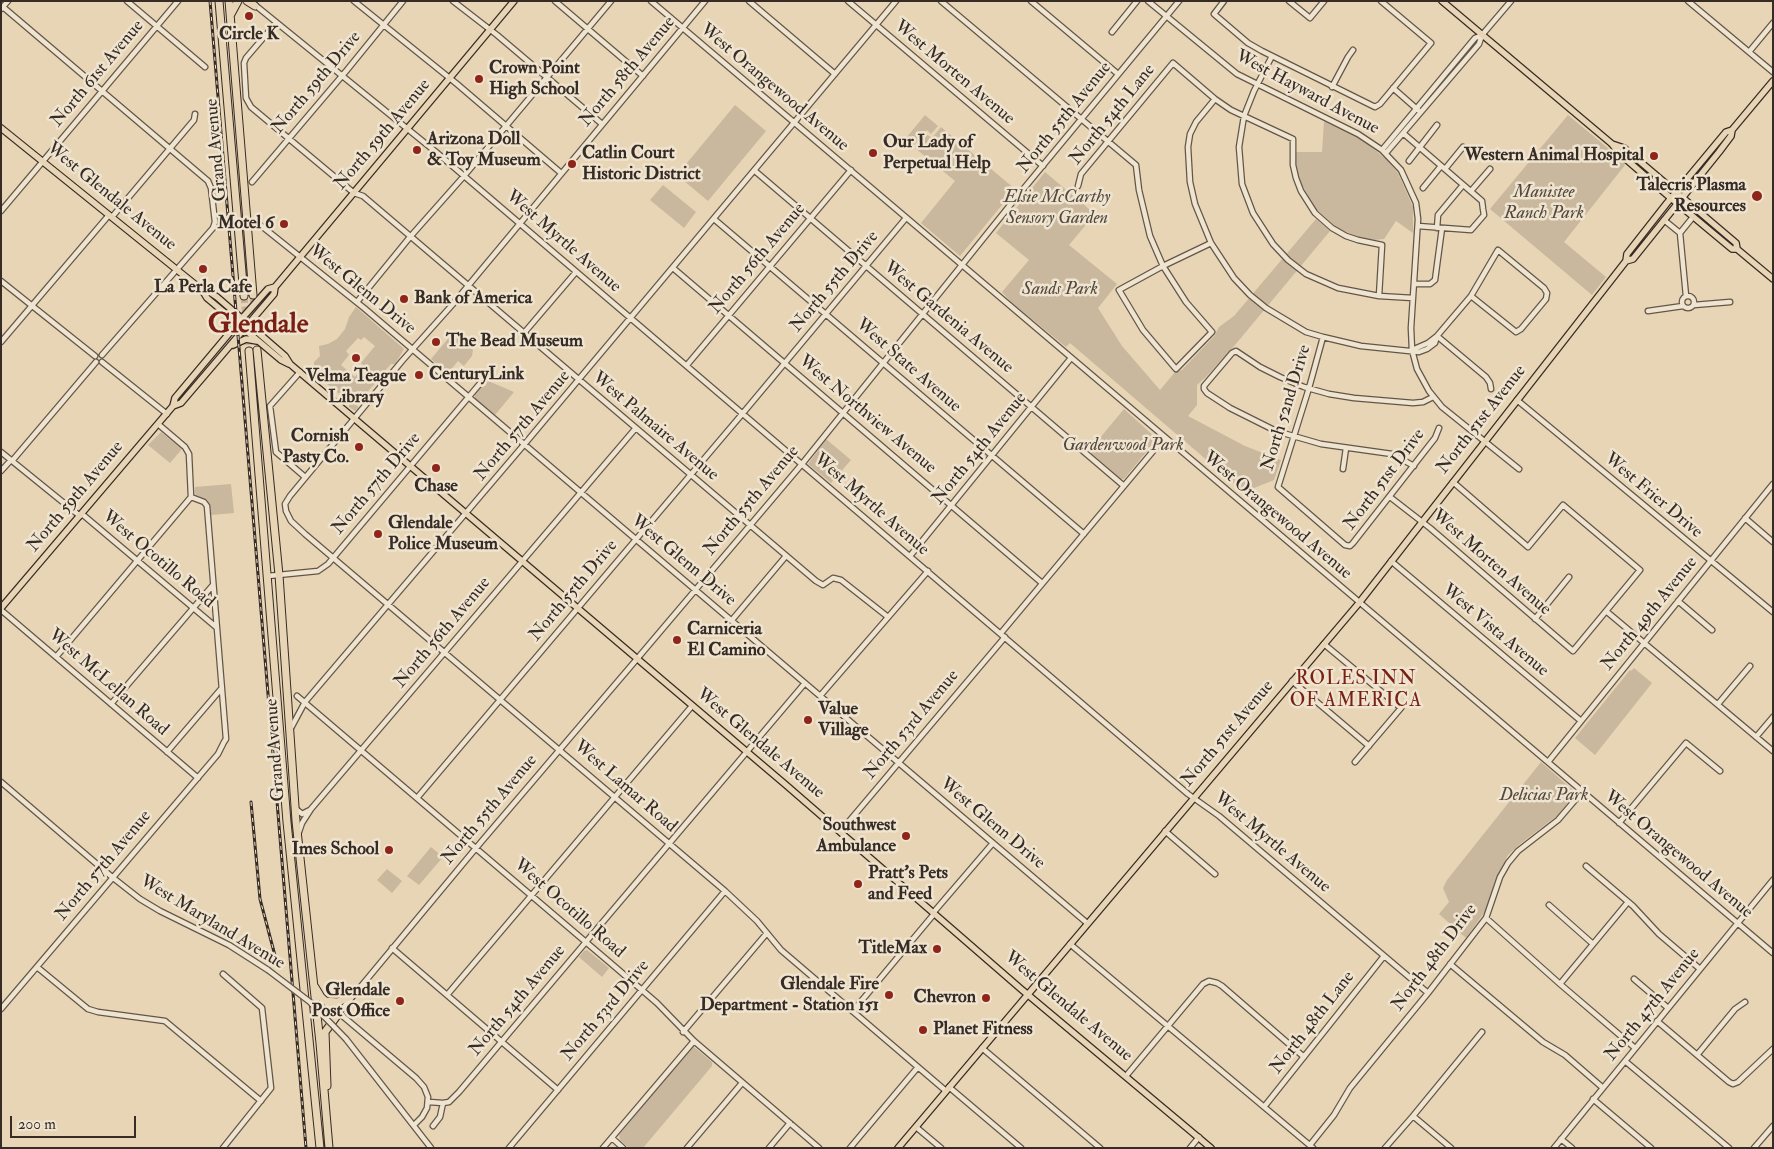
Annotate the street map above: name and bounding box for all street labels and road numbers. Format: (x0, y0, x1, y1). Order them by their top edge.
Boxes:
street label: North 58th Avenue (575, 12, 681, 132)
street label: North 61st Avenue (47, 16, 149, 132)
street label: West Morten Avenue (889, 16, 1019, 130)
street label: West Orangewood Avenue (695, 19, 853, 157)
street label: North 59th Drive (268, 27, 366, 139)
street label: West Hayward Avenue (1231, 46, 1383, 140)
street label: North 55th Avenue (1013, 58, 1117, 178)
street label: North 54th Lane (1066, 60, 1160, 170)
street label: North 59th Avenue (330, 75, 436, 195)
street label: Grand Avenue (202, 98, 232, 202)
street label: West Glendale Avenue (42, 138, 180, 256)
street label: West Myrtle Avenue (501, 186, 625, 298)
street label: North 56th Avenue (705, 199, 811, 319)
street label: North 55th Drive (786, 227, 884, 337)
street label: West Glenn Drive (304, 240, 420, 340)
street label: West Gardenia Avenue (879, 257, 1017, 379)
street label: West State Avenue (851, 314, 965, 418)
street label: North 52nd Drive (1258, 343, 1316, 473)
street label: West Northview Avenue (794, 351, 940, 479)
street label: North 51st Avenue (1433, 361, 1531, 479)
street label: North 57th Avenue (471, 366, 575, 486)
street label: West Palmaire Avenue (587, 368, 723, 486)
street label: North 54th Avenue (928, 388, 1032, 510)
street label: North 51st Drive (1340, 425, 1430, 535)
street label: North 57th Drive (328, 429, 426, 539)
street label: North 59th Avenue (23, 437, 129, 557)
street label: North 55th Avenue (700, 442, 804, 560)
street label: West Orangewood Avenue (1198, 447, 1356, 585)
street label: West Myrtle Avenue (809, 449, 933, 561)
street label: West Frier Drive (1600, 449, 1706, 543)
street label: West Morten Avenue (1427, 505, 1555, 621)
street label: West Ocotillo Road (97, 507, 219, 613)
street label: West Glenn Drive (626, 511, 740, 611)
street label: North 55th Drive (525, 536, 623, 646)
street label: North 49th Avenue (1597, 553, 1703, 675)
street label: North 56th Avenue (390, 573, 496, 693)
street label: West Vista Avenue (1437, 580, 1553, 682)
street label: West McLellan Road (44, 625, 172, 741)
street label: North 53rd Avenue (860, 666, 964, 784)
street label: North 51st Avenue (1177, 676, 1279, 792)
street label: West Glendale Avenue (692, 684, 828, 804)
street label: Grand Avenue (262, 698, 290, 802)
street label: West Lamar Road (569, 736, 681, 838)
street label: North 55th Avenue (438, 751, 542, 869)
street label: West Glenn Drive (935, 774, 1049, 874)
street label: West Orangewood Avenue (1599, 786, 1757, 924)
street label: West Myrtle Avenue (1209, 788, 1335, 898)
street label: North 57th Avenue (52, 806, 156, 926)
street label: West Ocotillo Road (509, 855, 629, 963)
street label: West Maryland Avenue (136, 871, 288, 975)
street label: North 48th Drive (1388, 900, 1482, 1016)
street label: North 54th Avenue (465, 941, 571, 1061)
street label: North 47th Avenue (1601, 944, 1705, 1066)
street label: West Glendale Avenue (1000, 947, 1136, 1067)
street label: North 53rd Drive (557, 956, 655, 1066)
street label: North 48th Lane (1266, 967, 1360, 1079)

